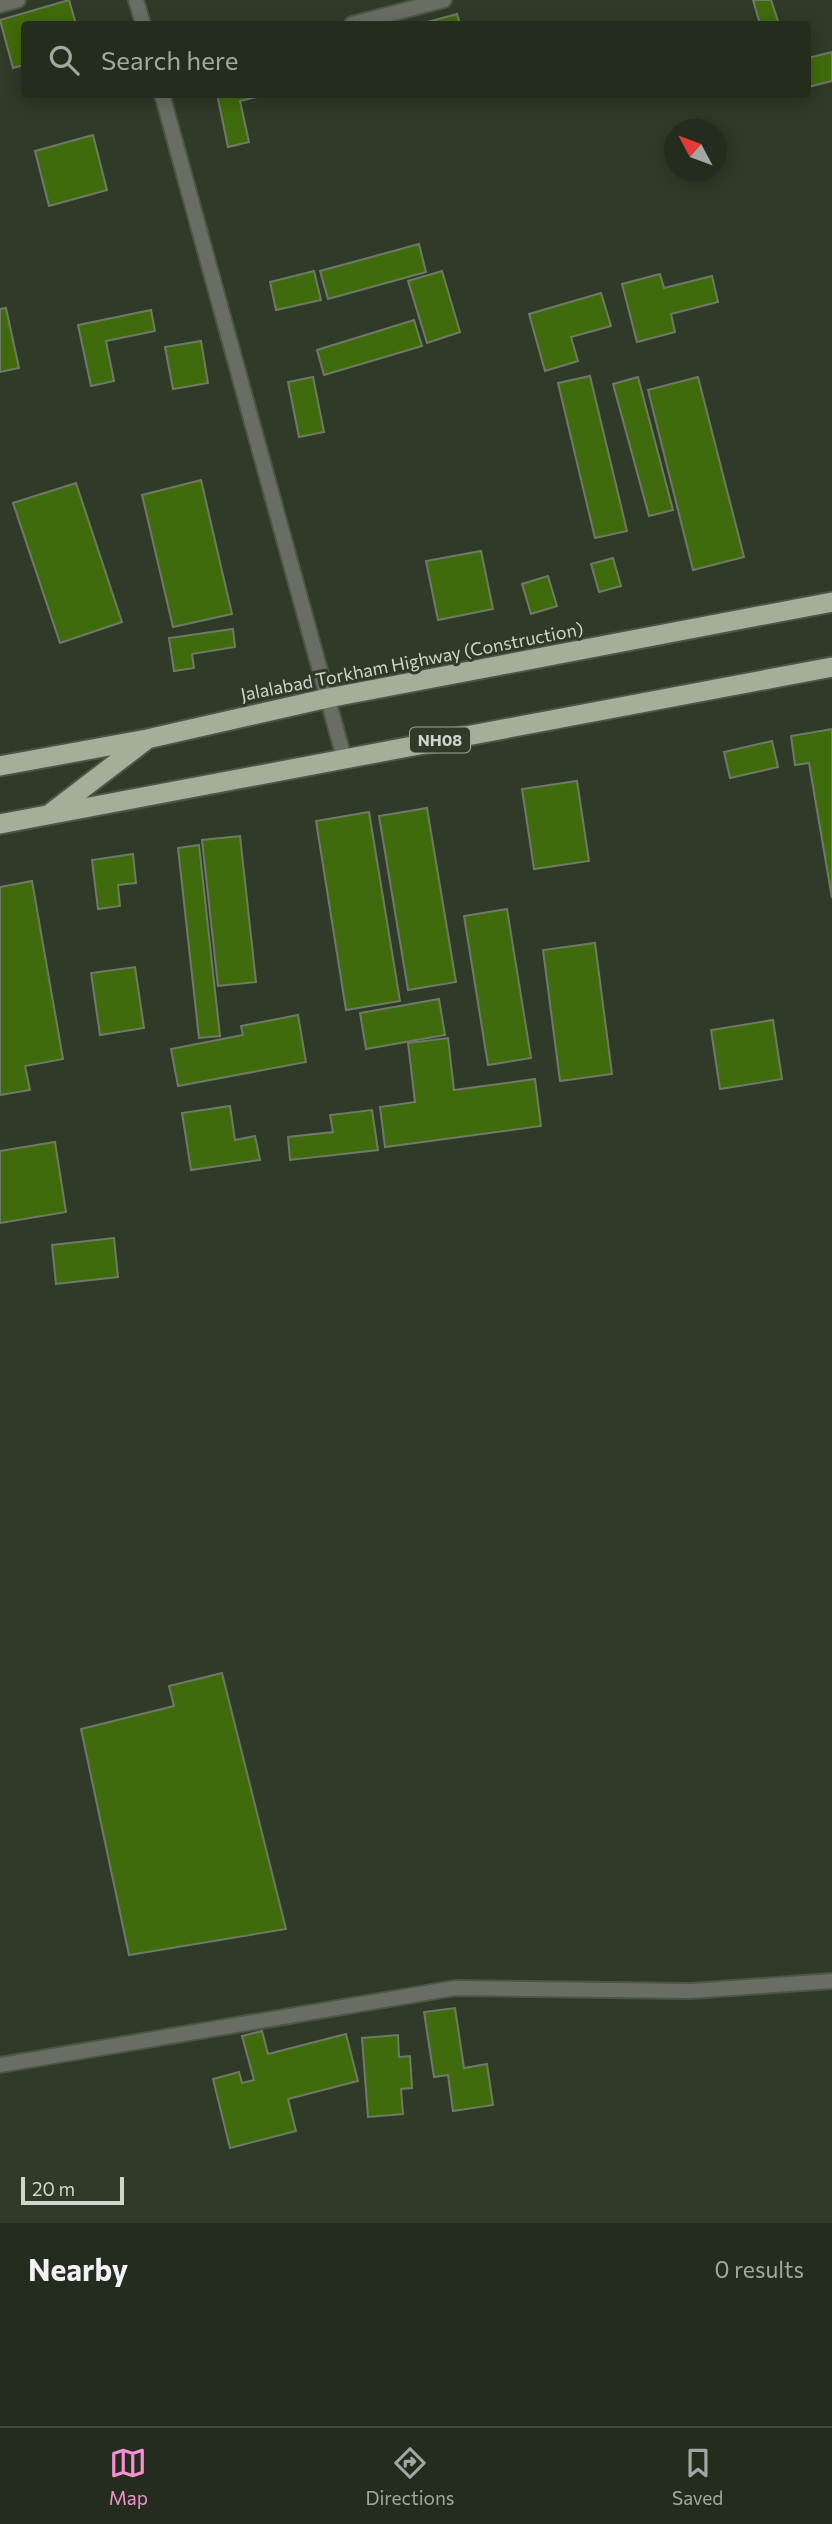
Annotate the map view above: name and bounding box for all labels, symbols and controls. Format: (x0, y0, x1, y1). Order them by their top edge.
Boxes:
search box (21, 21, 811, 98)
icon: search (45, 41, 83, 79)
text: Search here (101, 44, 239, 75)
north arrow (664, 119, 727, 182)
street label: Jalalabad Torkham Highway (Construction) (239, 617, 585, 705)
road number: NH08 (410, 727, 470, 752)
scale bar (21, 2174, 124, 2206)
text: 20 m (32, 2177, 75, 2200)
text: Nearby (28, 2250, 128, 2287)
text: 0 results (715, 2255, 804, 2283)
tab: Map (109, 2444, 148, 2509)
tab: Directions (365, 2444, 455, 2509)
tab: Saved (672, 2444, 723, 2509)

